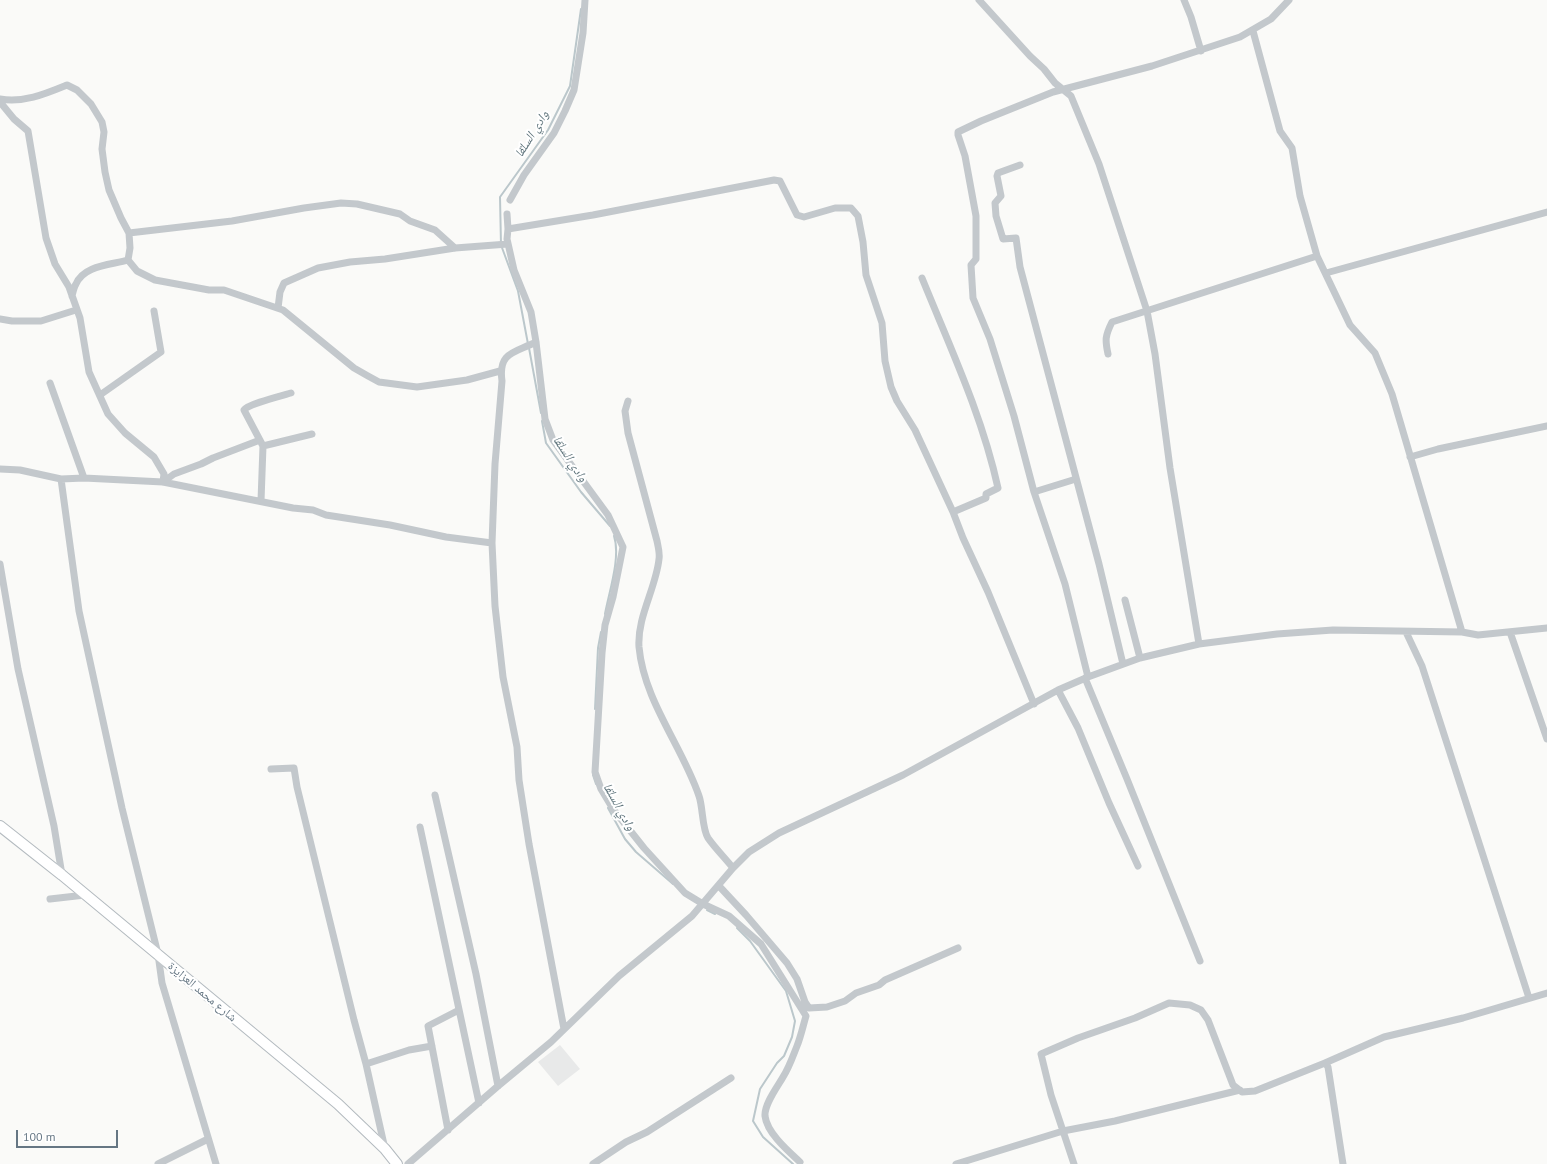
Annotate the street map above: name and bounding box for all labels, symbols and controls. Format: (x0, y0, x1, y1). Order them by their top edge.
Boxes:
water label: وادي السلقا (512, 108, 552, 160)
water label: وادي السلقا (549, 433, 591, 485)
water label: وادي السلقا (600, 780, 638, 834)
street label: شارع محمد العزايزة (165, 959, 239, 1025)
scale bar (18, 1122, 120, 1148)
text: 100 m (23, 1129, 56, 1144)

